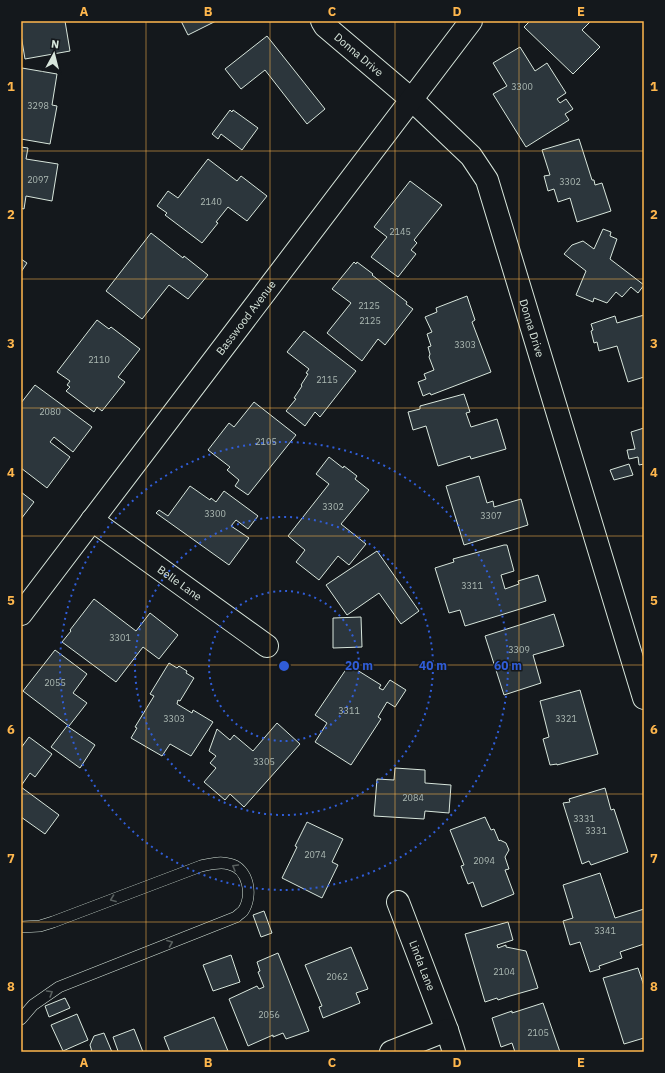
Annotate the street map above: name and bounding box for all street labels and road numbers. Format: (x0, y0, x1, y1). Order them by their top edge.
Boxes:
street label: Donna Drive (331, 30, 386, 79)
street label: Basswood Avenue (213, 278, 279, 358)
street label: Donna Drive (516, 297, 547, 359)
street label: Belle Lane (155, 562, 205, 604)
street label: Linda Lane (406, 938, 438, 993)

